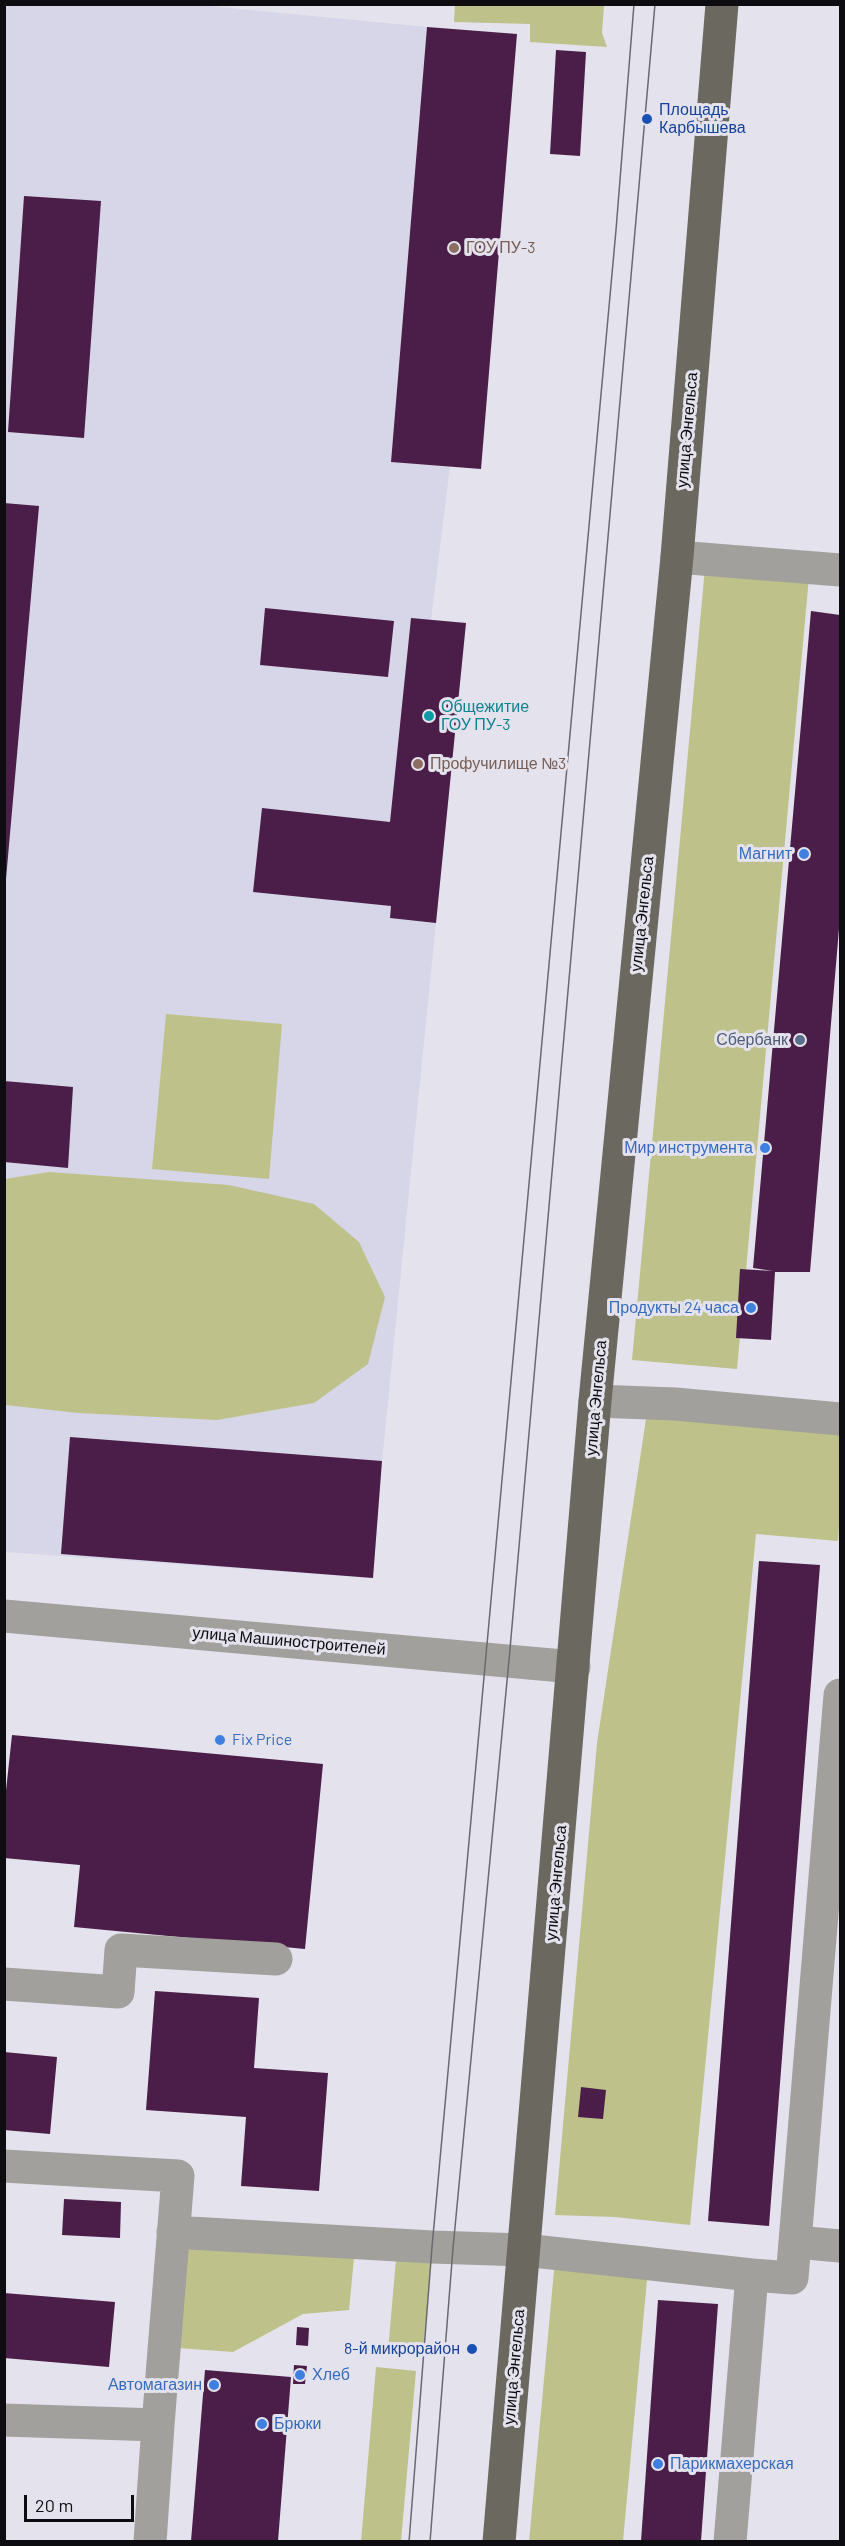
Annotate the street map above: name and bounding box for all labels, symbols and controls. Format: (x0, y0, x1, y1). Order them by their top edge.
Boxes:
place label: Площадь Карбышева (659, 100, 746, 138)
marker: Площадь Карбышева (640, 112, 654, 126)
place label: ГОУ ПУ-3 (466, 238, 535, 258)
marker: ГОУ ПУ-3 (447, 241, 461, 255)
street label: улица Энгельса (672, 371, 702, 489)
place label: Общежитие ГОУ ПУ-3 (441, 697, 529, 735)
marker: Общежитие ГОУ ПУ-3 (422, 709, 436, 723)
place label: Профучилище №3 (430, 754, 566, 774)
marker: Профучилище №3 (411, 757, 425, 771)
place label: Магнит (739, 844, 792, 864)
marker: Магнит (797, 847, 811, 861)
street label: улица Энгельса (626, 855, 658, 973)
place label: Сбербанк (716, 1030, 788, 1050)
marker: Сбербанк (793, 1033, 807, 1047)
place label: Мир инструмента (624, 1138, 753, 1158)
marker: Мир инструмента (758, 1141, 772, 1155)
place label: Продукты 24 часа (609, 1298, 739, 1318)
marker: Продукты 24 часа (744, 1301, 758, 1315)
street label: улица Энгельса (581, 1339, 611, 1457)
street label: улица Машиностроителей (192, 1623, 386, 1659)
place label: Fix Price (232, 1730, 292, 1750)
marker: Fix Price (213, 1733, 227, 1747)
street label: улица Энгельса (541, 1824, 571, 1942)
street label: улица Энгельса (499, 2308, 529, 2426)
place label: 8-й микрорайон (344, 2339, 460, 2359)
marker: 8-й микрорайон (465, 2342, 479, 2356)
place label: Хлеб (312, 2365, 350, 2385)
marker: Хлеб (293, 2368, 307, 2382)
place label: Автомагазин (108, 2375, 202, 2395)
marker: Автомагазин (207, 2378, 221, 2392)
place label: Брюки (274, 2414, 321, 2434)
marker: Брюки (255, 2417, 269, 2431)
place label: Парикмахерская (670, 2454, 794, 2474)
marker: Парикмахерская (651, 2457, 665, 2471)
scale bar (27, 2483, 136, 2521)
text: 20 m (35, 2494, 73, 2516)

